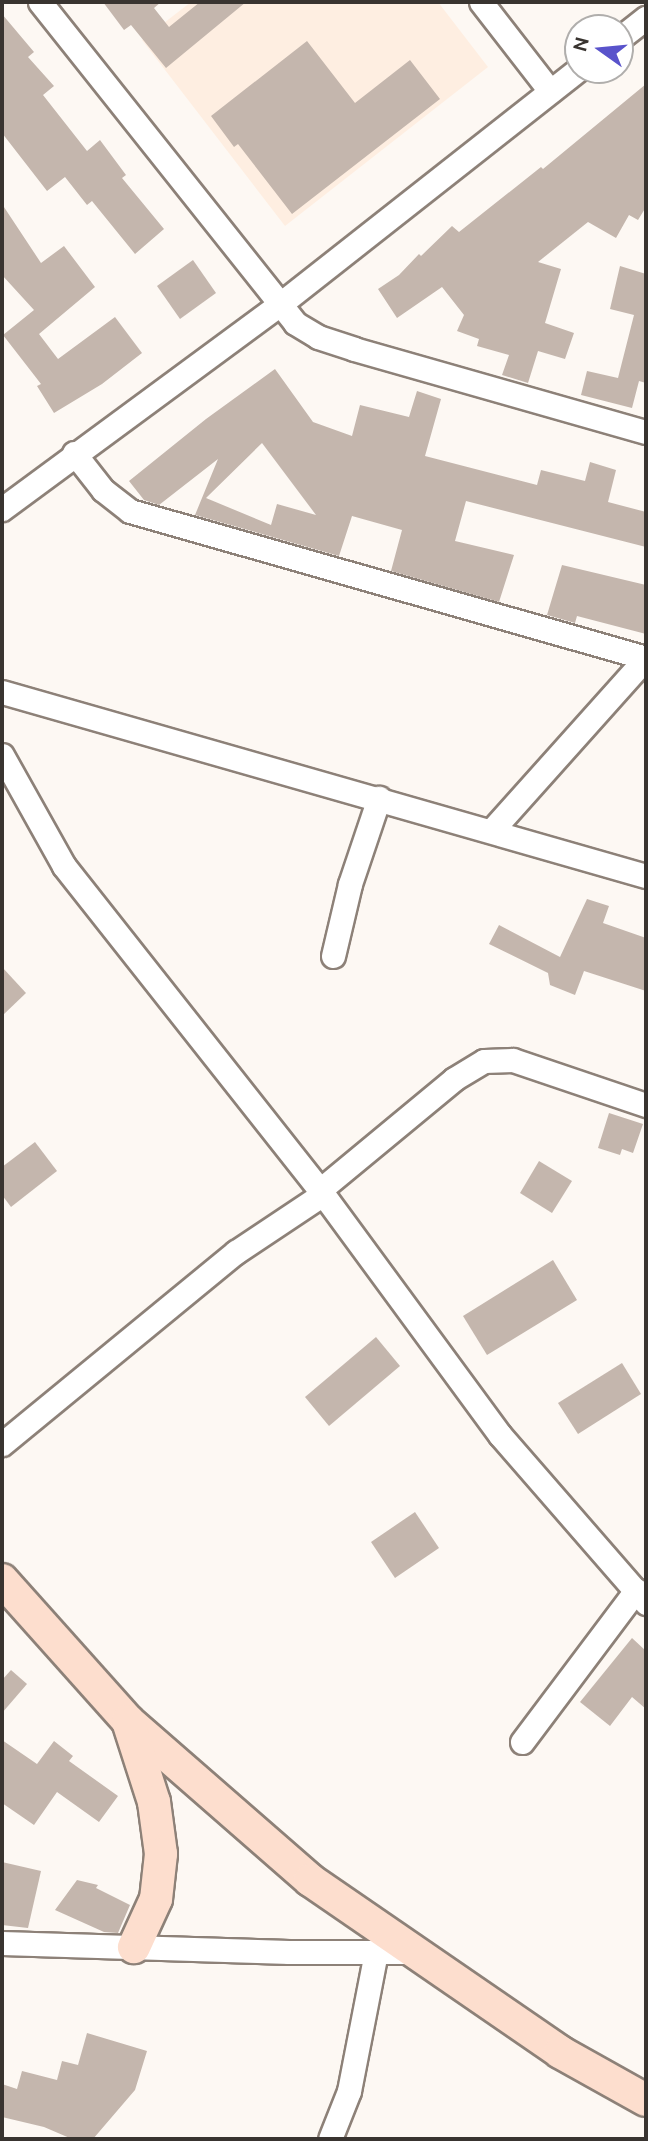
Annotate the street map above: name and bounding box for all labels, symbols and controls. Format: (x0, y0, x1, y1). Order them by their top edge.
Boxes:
north arrow (564, 14, 634, 84)
text: N (568, 34, 593, 54)

